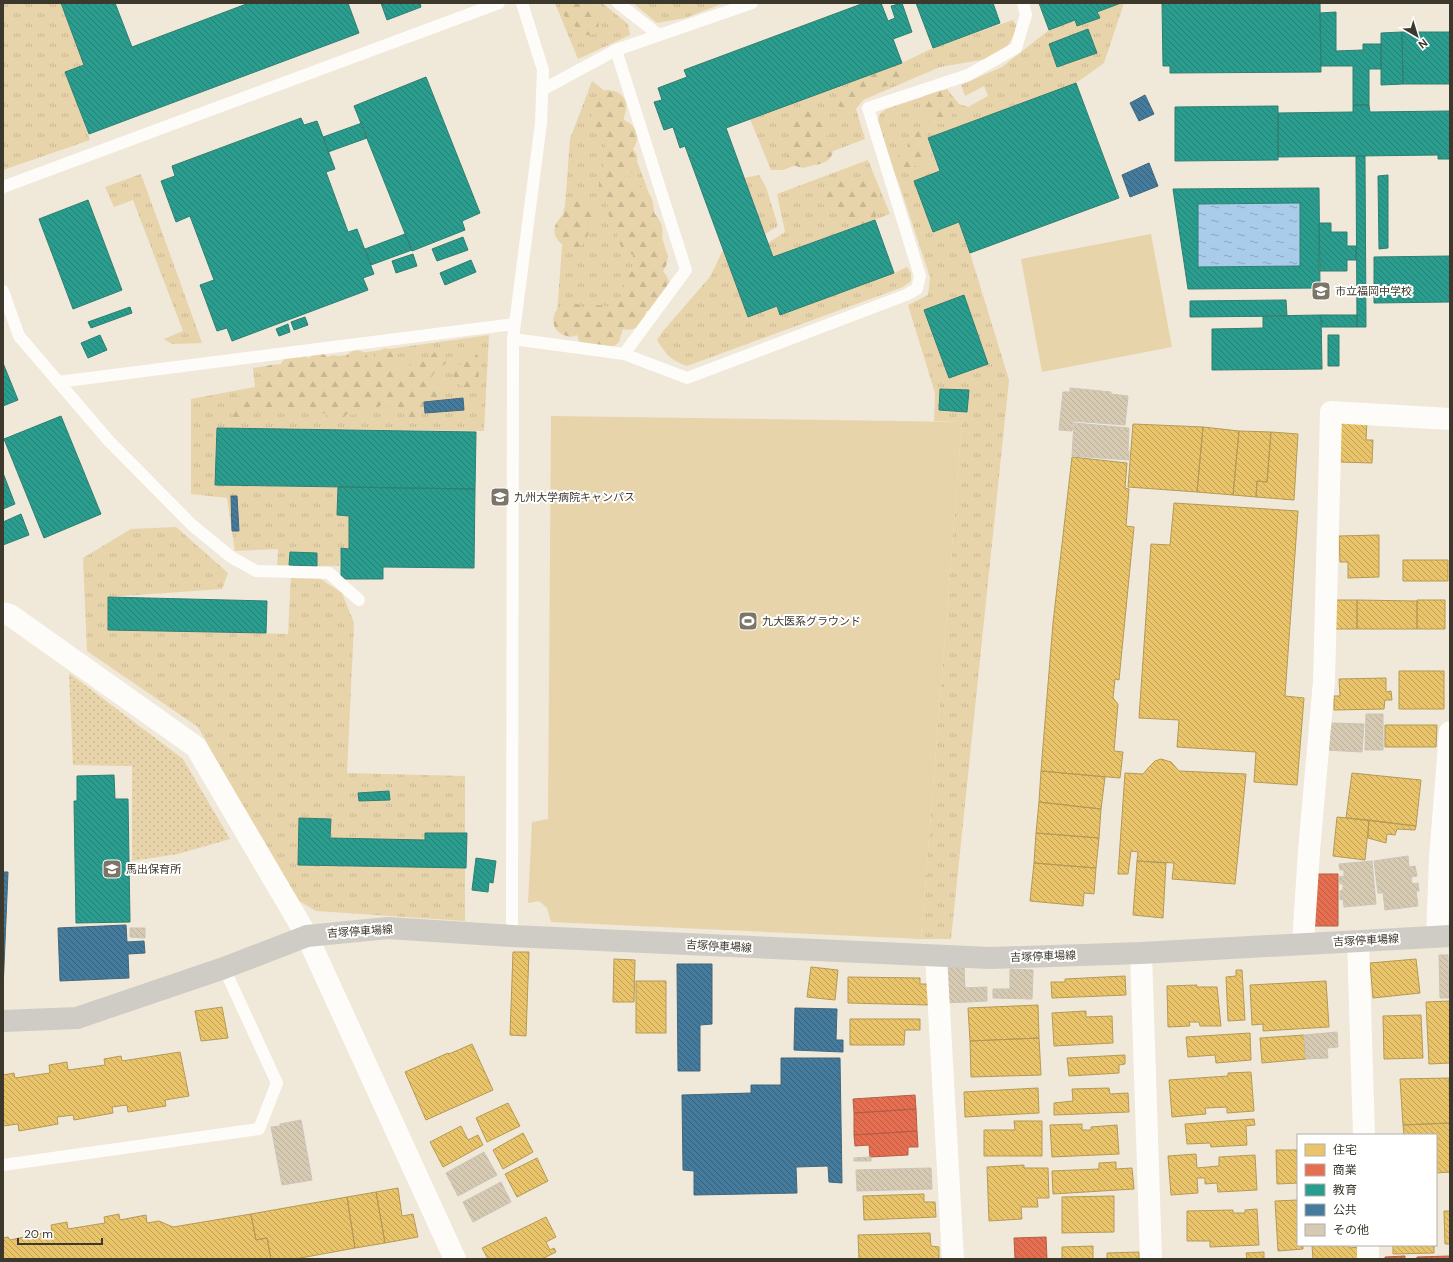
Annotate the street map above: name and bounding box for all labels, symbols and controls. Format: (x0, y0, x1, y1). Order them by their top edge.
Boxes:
north arrow (1397, 16, 1437, 56)
text: N (1416, 36, 1431, 52)
school or university icon: 市立福岡中学校 (1310, 280, 1332, 302)
place label: 市立福岡中学校 (1335, 284, 1412, 298)
school or university icon: 九州大学病院キャンパス (489, 486, 511, 508)
place label: 九州大学病院キャンパス (514, 490, 635, 504)
sports icon: 九大医系グラウンド (737, 610, 759, 632)
place label: 九大医系グラウンド (762, 614, 861, 628)
school or university icon: 馬出保育所 (101, 858, 123, 880)
place label: 馬出保育所 (126, 862, 182, 876)
street label: 吉塚停車場線 (327, 922, 393, 940)
street label: 吉塚停車場線 (1333, 931, 1399, 949)
street label: 吉塚停車場線 (686, 937, 752, 955)
street label: 吉塚停車場線 (1010, 948, 1076, 964)
legend (1297, 1134, 1437, 1246)
text: 住宅 (1333, 1142, 1357, 1158)
text: 商業 (1333, 1162, 1357, 1178)
text: 教育 (1333, 1182, 1357, 1198)
text: 公共 (1333, 1202, 1357, 1218)
scale bar (18, 1220, 102, 1246)
text: その他 (1333, 1222, 1369, 1238)
text: 20 m (24, 1226, 53, 1242)

